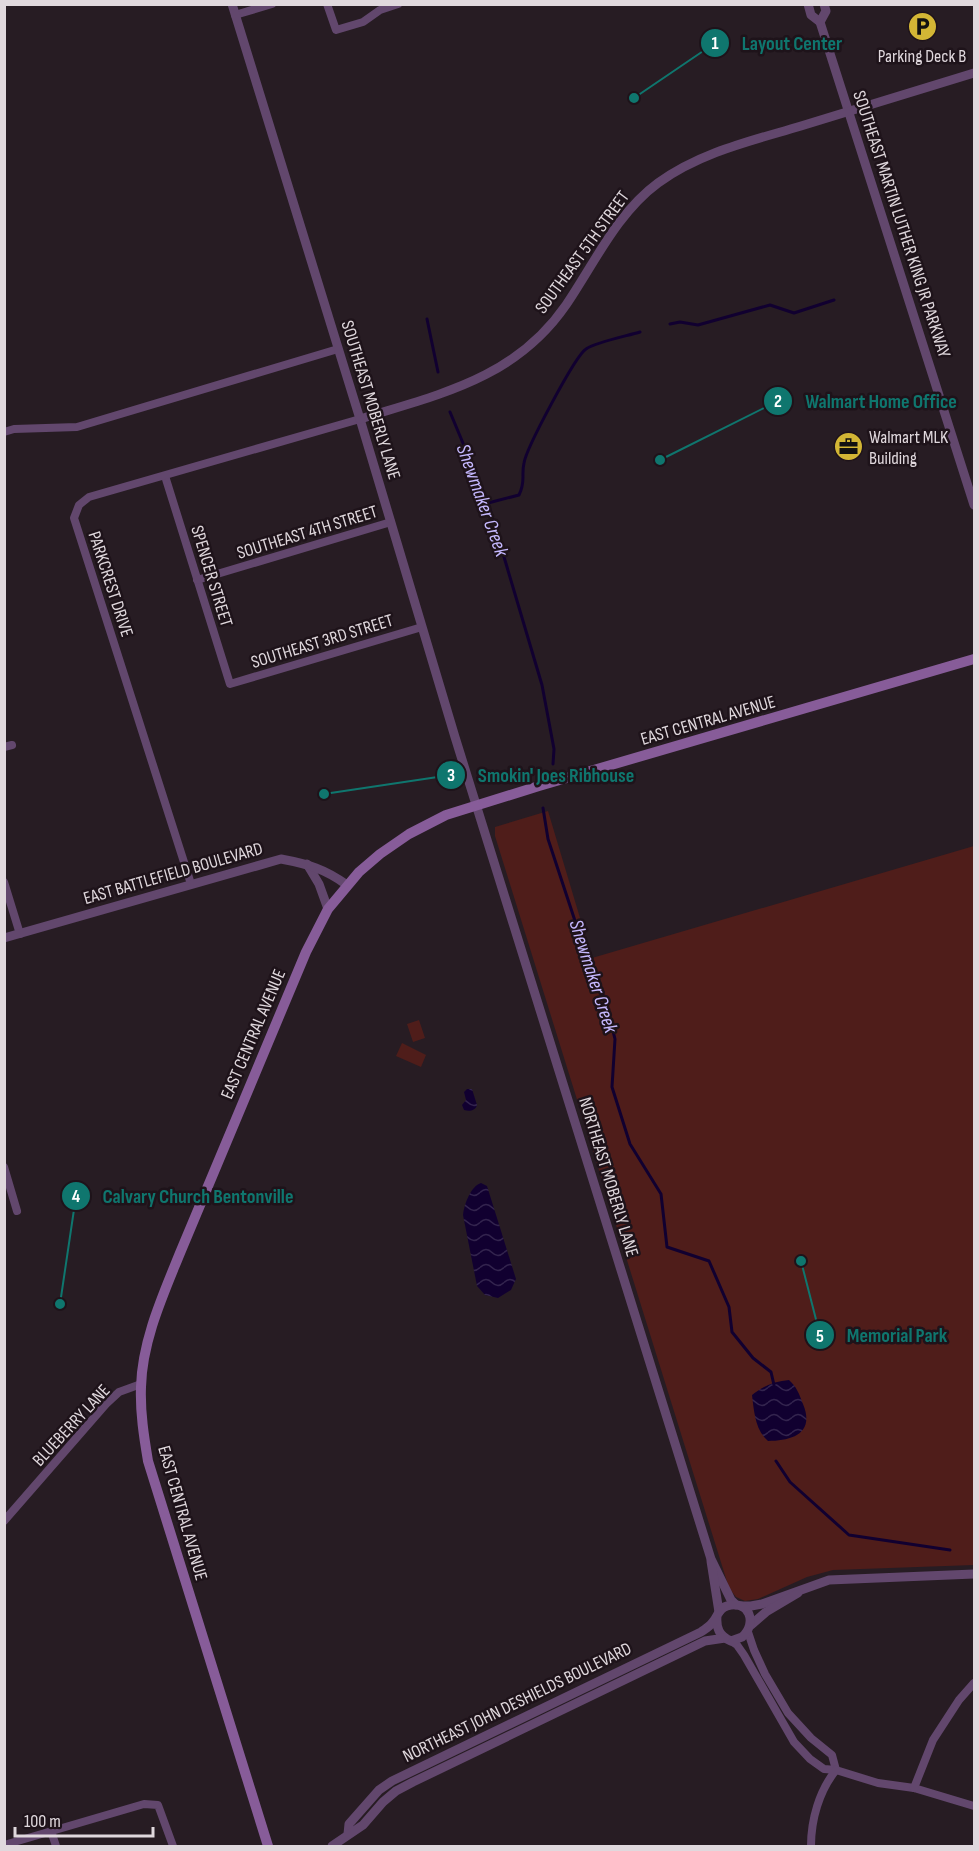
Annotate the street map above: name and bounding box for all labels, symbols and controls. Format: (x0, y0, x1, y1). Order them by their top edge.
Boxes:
parking icon: Parking Deck B (906, 11, 938, 43)
callout: Layout Center (700, 24, 854, 62)
text: Layout Center (742, 32, 842, 56)
text: 1 (711, 33, 719, 54)
place label: Parking Deck B (878, 46, 966, 67)
street label: SOUTHEAST MARTIN LUTHER KING JR PARKWAY (848, 88, 955, 361)
street label: SOUTHEAST 5TH STREET (531, 187, 634, 318)
street label: SOUTHEAST MOBERLY LANE (336, 318, 405, 482)
callout: Walmart Home Office (763, 382, 969, 420)
text: Walmart Home Office (805, 390, 957, 414)
text: 2 (774, 391, 782, 412)
place label: Walmart MLK Building (869, 427, 949, 469)
office icon: Walmart MLK Building (832, 431, 864, 463)
water label: Shewmaker Creek (451, 441, 514, 560)
street label: SOUTHEAST 4TH STREET (234, 501, 380, 564)
street label: SPENCER STREET (186, 523, 237, 629)
street label: PARKCREST DRIVE (84, 529, 137, 640)
street label: SOUTHEAST 3RD STREET (249, 610, 396, 673)
street label: EAST CENTRAL AVENUE (638, 691, 778, 750)
callout: Smokin' Joes Ribhouse (436, 756, 646, 794)
text: Smokin' Joes Ribhouse (478, 764, 634, 788)
text: 3 (447, 765, 455, 786)
street label: EAST BATTLEFIELD BOULEVARD (81, 838, 265, 909)
water label: Shewmaker Creek (563, 917, 623, 1036)
street label: EAST CENTRAL AVENUE (217, 966, 290, 1102)
street label: NORTHEAST MOBERLY LANE (574, 1095, 643, 1259)
callout: Calvary Church Bentonville (61, 1177, 306, 1215)
text: Calvary Church Bentonville (103, 1185, 293, 1209)
text: 4 (72, 1186, 81, 1207)
callout: Memorial Park (805, 1316, 959, 1354)
text: Memorial Park (847, 1324, 948, 1348)
text: 5 (816, 1326, 824, 1347)
street label: BLUEBERRY LANE (28, 1380, 115, 1471)
street label: EAST CENTRAL AVENUE (153, 1443, 212, 1583)
street label: NORTHEAST JOHN DESHIELDS BOULEVARD (400, 1638, 635, 1767)
scale bar (15, 1800, 153, 1838)
text: 100 m (24, 1811, 61, 1832)

